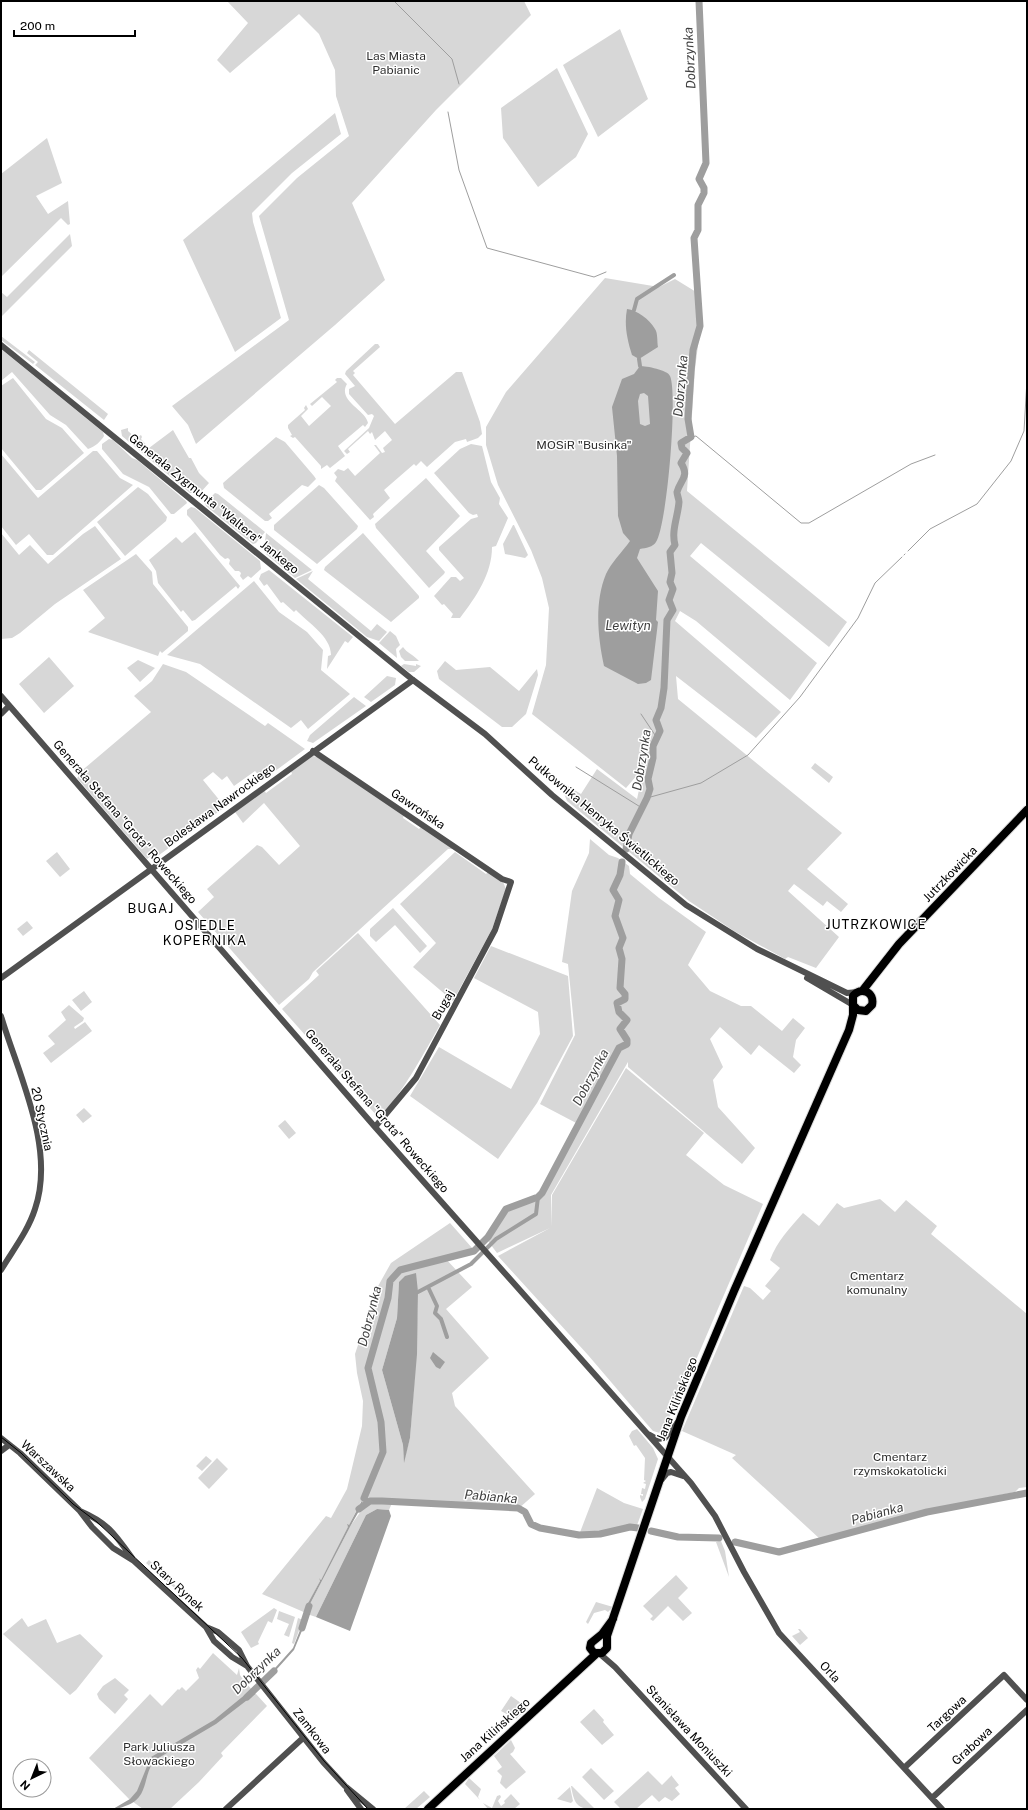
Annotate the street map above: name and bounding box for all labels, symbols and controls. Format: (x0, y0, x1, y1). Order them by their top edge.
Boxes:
scale bar (14, 12, 135, 38)
text: 200 m (20, 19, 55, 33)
water label: Dobrzynka (680, 27, 699, 89)
park label: Las Miasta Pabianic (366, 49, 426, 77)
water label: Dobrzynka (670, 355, 691, 418)
street label: Generała Zygmunta "Waltera" Jankego (126, 431, 302, 577)
park label: MOSiR "Businka" (536, 438, 632, 452)
water label: Lewityn (605, 618, 651, 633)
water label: Dobrzynka (629, 728, 654, 792)
street label: Generała Stefana "Grota" Roweckiego (50, 737, 200, 907)
street label: Pułkownika Henryka Świetlickiego (526, 754, 683, 888)
street label: Bolesława Nawrockiego (162, 760, 278, 850)
street label: Gawrońska (388, 786, 448, 832)
street label: Jutrzkowicka (920, 843, 980, 905)
district label: BUGAJ (128, 901, 174, 916)
district label: JUTRZKOWICE (825, 917, 927, 932)
district label: OSIEDLE KOPERNIKA (163, 918, 247, 948)
street label: Bugaj (429, 988, 457, 1022)
street label: Generała Stefana "Grota" Roweckiego (302, 1026, 452, 1196)
water label: Dobrzynka (569, 1046, 612, 1108)
street label: 20 Stycznia (28, 1086, 56, 1152)
park label: Cmentarz komunalny (847, 1269, 908, 1297)
water label: Dobrzynka (355, 1284, 384, 1348)
street label: Jana Kilińskiego (654, 1355, 700, 1443)
street label: Warszawska (18, 1437, 78, 1495)
park label: Cmentarz rzymskokatolicki (853, 1450, 947, 1478)
water label: Pabianka (464, 1487, 518, 1506)
water label: Pabianka (849, 1499, 905, 1528)
street label: Stary Rynek (147, 1558, 207, 1615)
water label: Dobrzynka (229, 1643, 284, 1697)
street label: Orla (817, 1659, 843, 1685)
street label: Stanisława Moniuszki (643, 1682, 735, 1780)
street label: Targowa (925, 1693, 969, 1735)
street label: Jana Kilińskiego (457, 1695, 533, 1765)
street label: Zamkowa (290, 1706, 334, 1756)
street label: Grabowa (949, 1724, 995, 1768)
park label: Park Juliusza Słowackiego (123, 1740, 195, 1768)
north arrow (12, 1758, 52, 1798)
text: N (18, 1778, 32, 1793)

